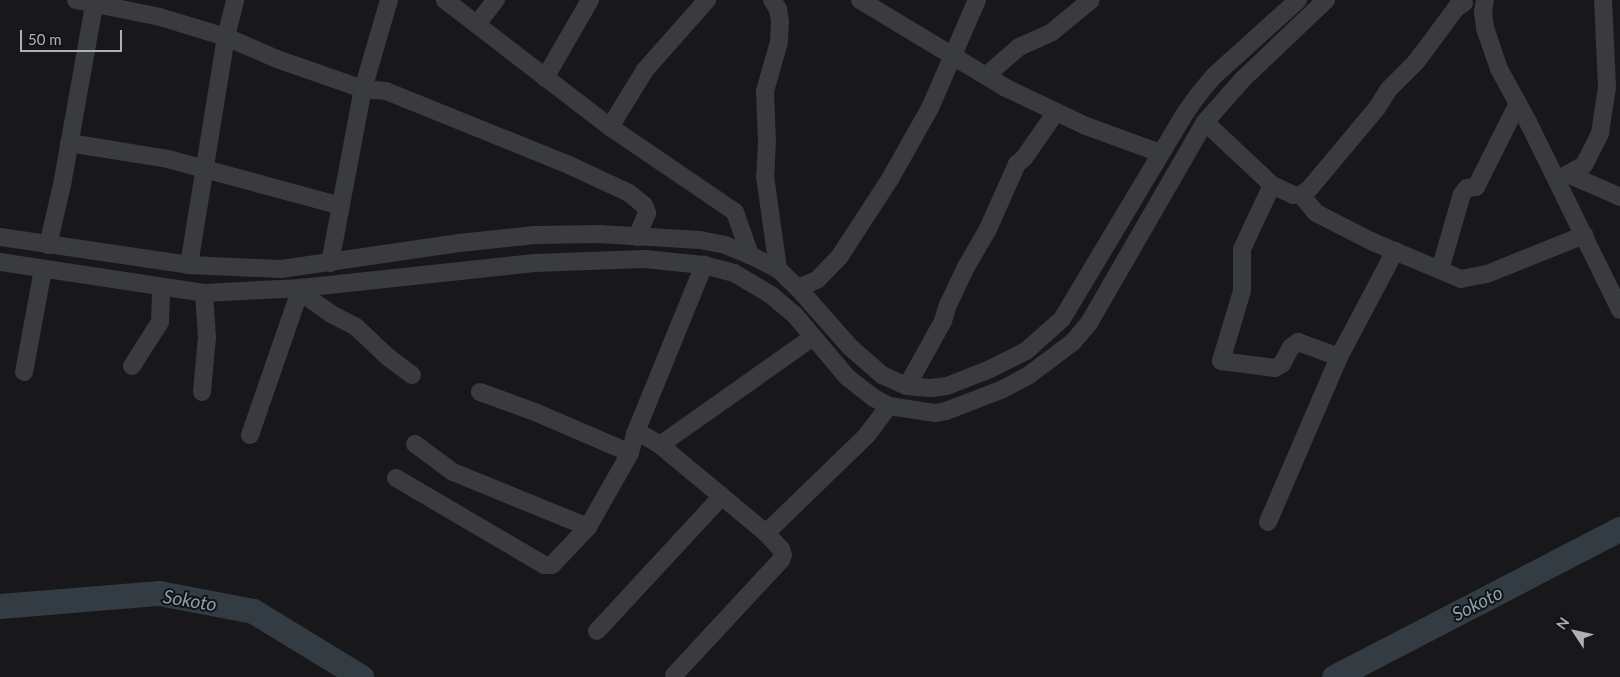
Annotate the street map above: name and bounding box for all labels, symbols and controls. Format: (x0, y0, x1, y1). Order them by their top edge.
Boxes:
scale bar (22, 20, 125, 52)
text: 50 m (28, 30, 62, 48)
water label: Sokoto (1448, 581, 1506, 625)
water label: Sokoto (162, 585, 218, 615)
north arrow (1550, 607, 1600, 657)
text: N (1552, 614, 1572, 632)

